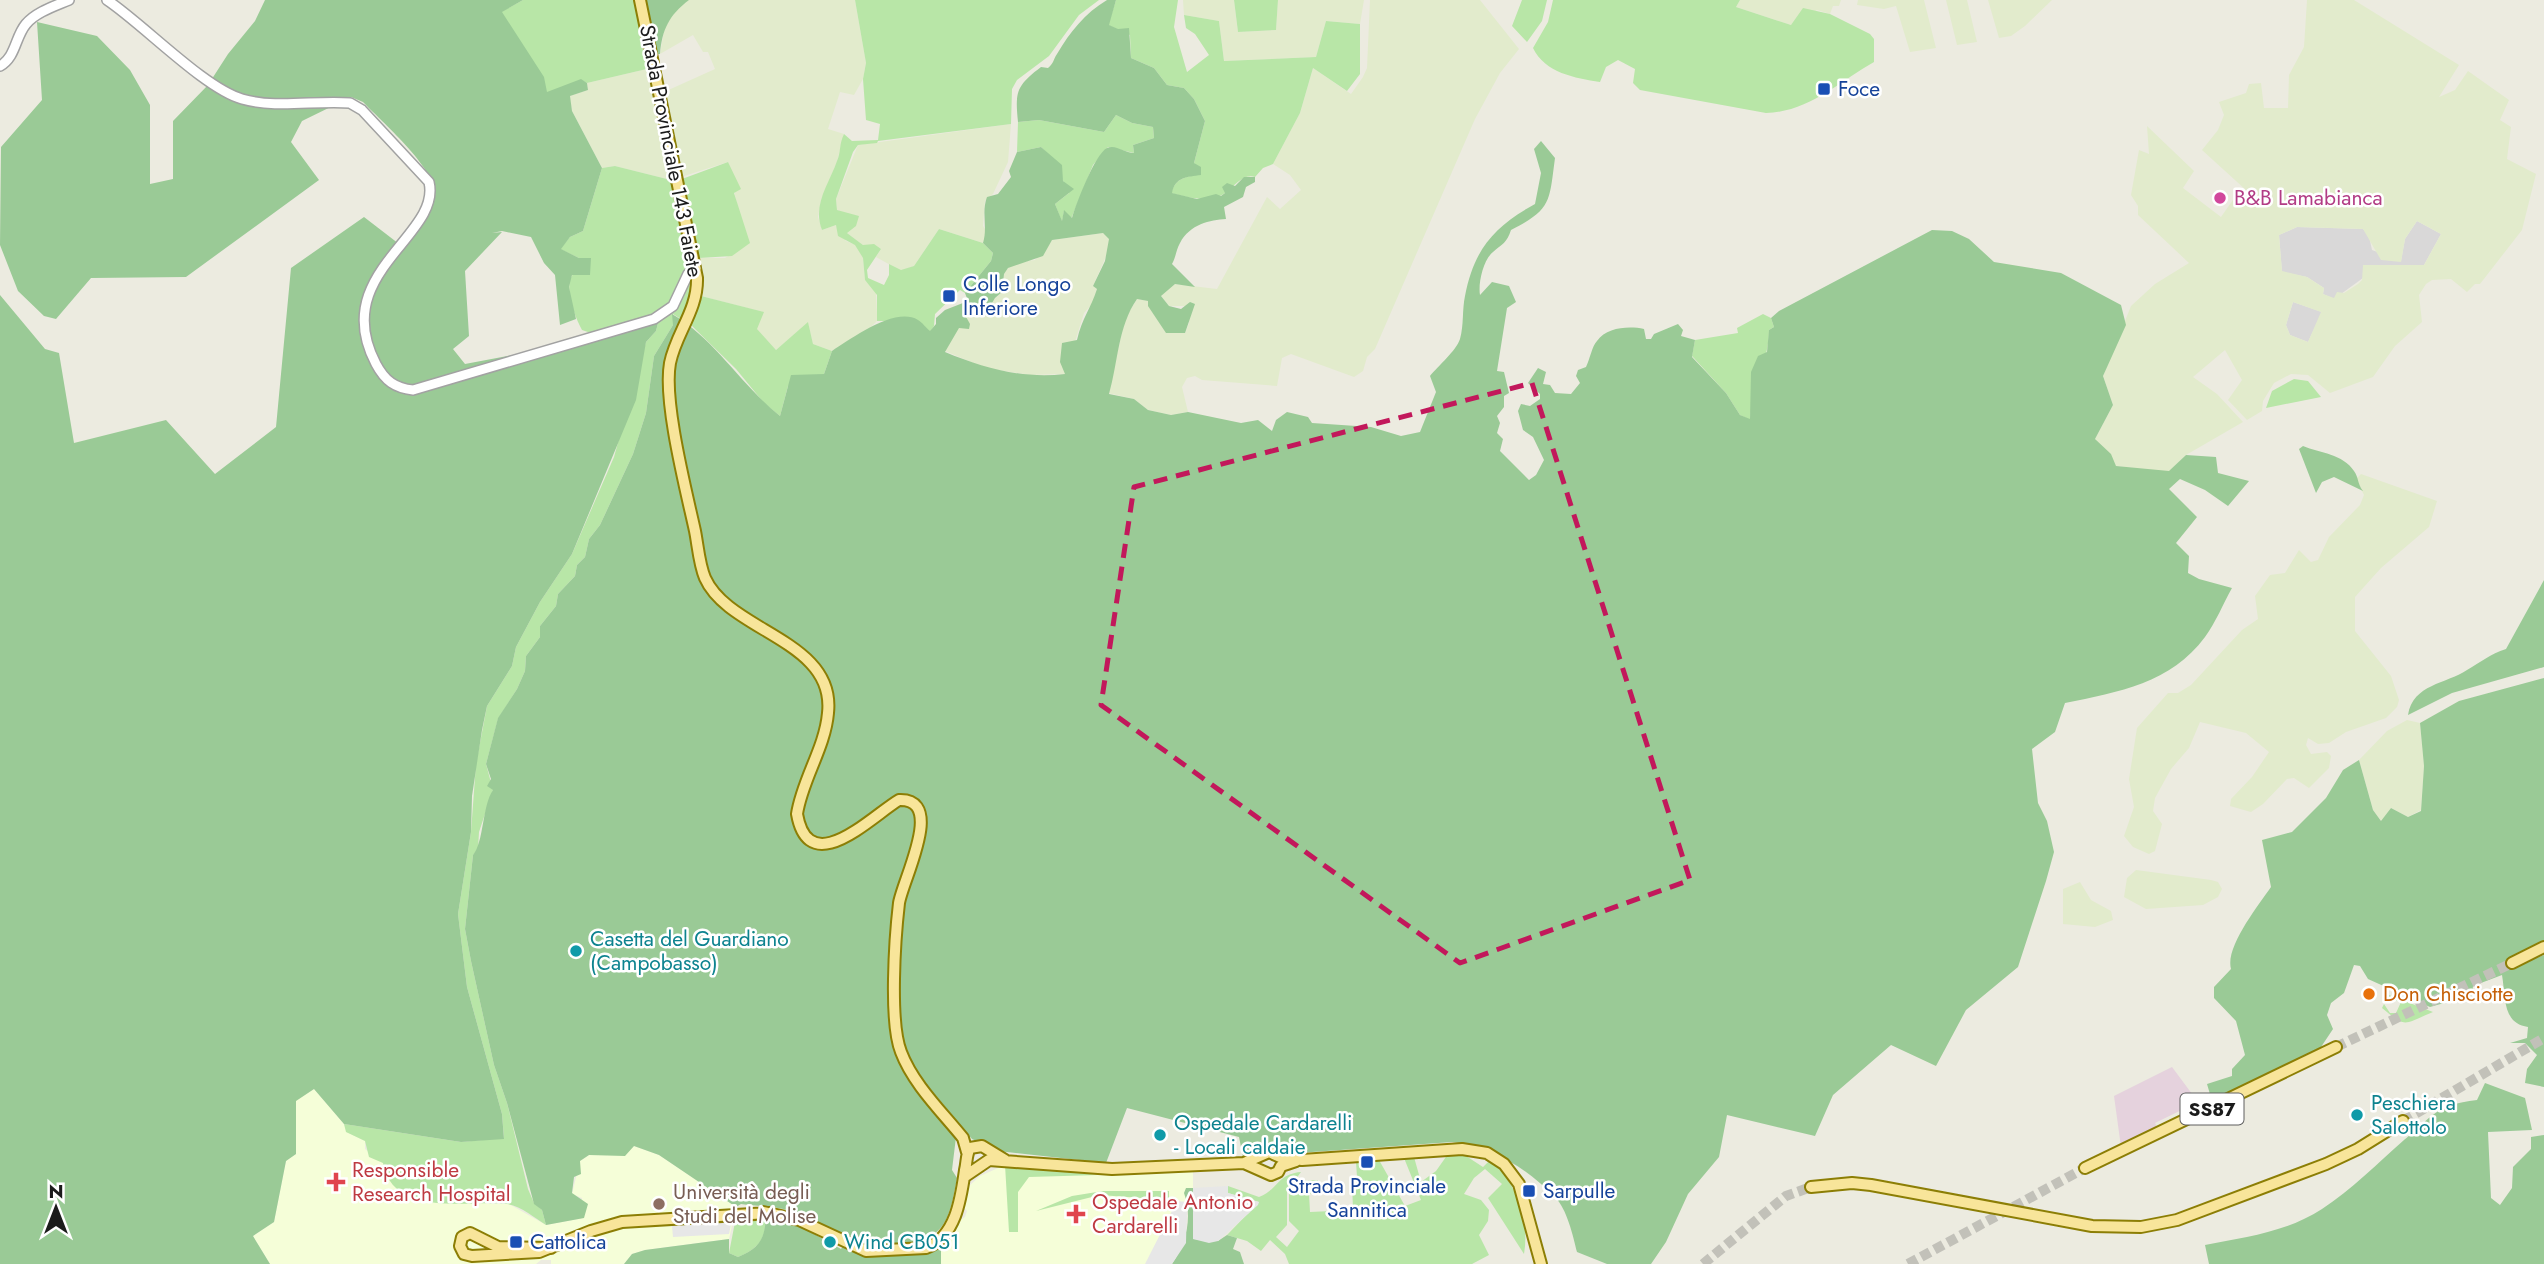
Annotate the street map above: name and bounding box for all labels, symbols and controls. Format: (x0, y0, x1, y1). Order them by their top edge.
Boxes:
street label: Strada Provinciale 143 Faiete (632, 22, 710, 280)
place label: Foce (1838, 74, 1880, 104)
marker: Foce (1816, 81, 1832, 97)
place label: B&B Lamabianca (2234, 183, 2383, 213)
marker: B&B Lamabianca (2212, 190, 2228, 206)
place label: Colle Longo Inferiore (963, 269, 1071, 323)
marker: Colle Longo Inferiore (941, 288, 957, 304)
place label: Casetta del Guardiano (Campobasso) (590, 924, 789, 978)
marker: Casetta del Guardiano (Campobasso) (568, 943, 584, 959)
place label: Don Chisciotte (2383, 979, 2513, 1009)
marker: Don Chisciotte (2361, 986, 2377, 1002)
place label: Peschiera Salottolo (2371, 1088, 2456, 1142)
road number: SS87 (2180, 1093, 2244, 1124)
marker: Peschiera Salottolo (2349, 1107, 2365, 1123)
place label: Ospedale Cardarelli - Locali caldaie (1174, 1108, 1352, 1162)
marker: Ospedale Cardarelli - Locali caldaie (1152, 1127, 1168, 1143)
marker: Strada Provinciale Sannitica (1359, 1154, 1375, 1170)
place label: Responsible Research Hospital (352, 1155, 511, 1209)
place label: Strada Provinciale Sannitica (1288, 1171, 1446, 1225)
marker: Responsible Research Hospital (326, 1172, 346, 1192)
north arrow (21, 1173, 91, 1243)
place label: Sarpulle (1543, 1176, 1615, 1206)
place label: Università degli Studi del Molise (673, 1177, 816, 1231)
text: N (48, 1178, 64, 1205)
marker: Sarpulle (1521, 1183, 1537, 1199)
place label: Ospedale Antonio Cardarelli (1092, 1187, 1253, 1241)
marker: Università degli Studi del Molise (651, 1196, 667, 1212)
marker: Ospedale Antonio Cardarelli (1066, 1204, 1086, 1224)
place label: Cattolica (530, 1227, 606, 1257)
place label: Wind CB051 (844, 1227, 960, 1257)
marker: Cattolica (508, 1234, 524, 1250)
marker: Wind CB051 (822, 1234, 838, 1250)

